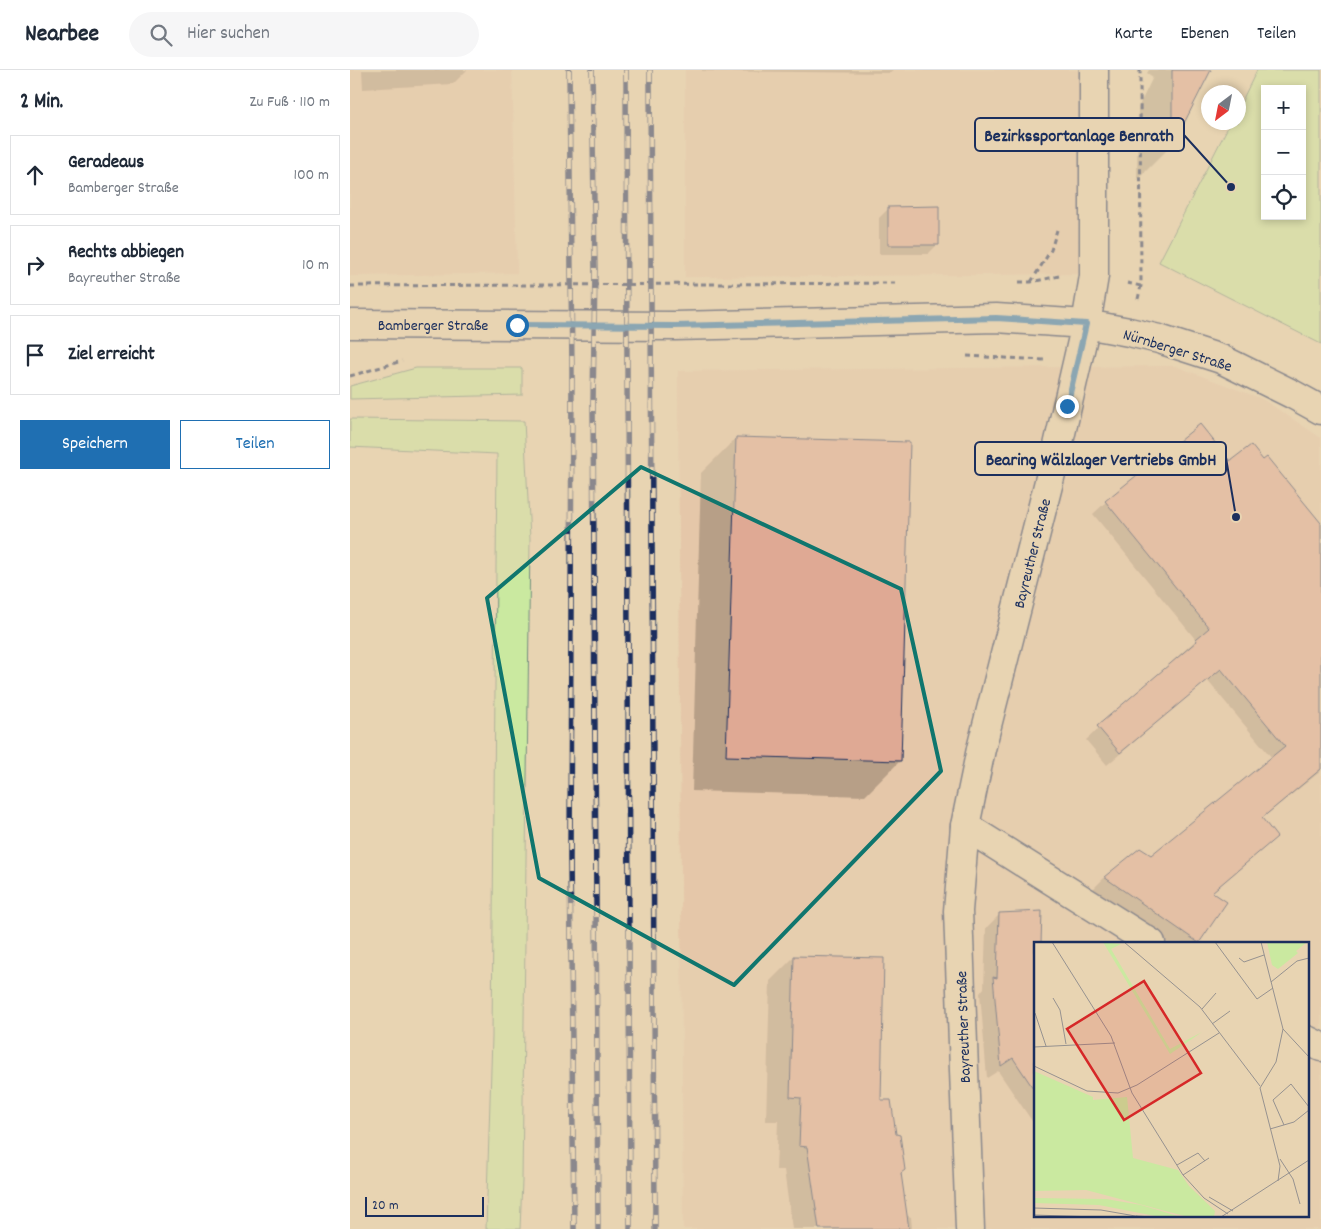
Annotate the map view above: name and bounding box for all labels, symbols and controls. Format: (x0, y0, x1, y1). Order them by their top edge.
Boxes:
search box (129, 12, 479, 57)
text: Nearbee (25, 18, 99, 52)
icon: search (147, 21, 175, 49)
text: Hier suchen (187, 21, 270, 48)
text: Karte (1115, 22, 1153, 47)
text: Ebenen (1181, 22, 1229, 47)
text: Teilen (1257, 22, 1296, 47)
north arrow (1201, 85, 1246, 130)
map controls (1261, 85, 1306, 220)
button: + (1261, 85, 1306, 130)
text: 2 Min. (20, 88, 63, 118)
text: Zu Fuß · 110 m (249, 91, 330, 114)
callout: Bezirkssportanlage Benrath (975, 118, 1184, 151)
text: Bezirkssportanlage Benrath (984, 125, 1174, 150)
button: − (1261, 130, 1306, 175)
text: Geradeaus (68, 150, 144, 177)
icon: ahead (21, 161, 49, 189)
text: 100 m (293, 164, 329, 187)
button: locate (1261, 175, 1306, 220)
text: Bamberger Straße (68, 177, 179, 200)
text: Rechts abbiegen (68, 240, 184, 267)
icon: right (21, 251, 49, 279)
text: 10 m (302, 254, 329, 277)
text: Bayreuther Straße (68, 267, 180, 290)
route start (506, 314, 529, 337)
street label: Bamberger Straße (378, 315, 488, 338)
street label: Nürnberger Straße (1120, 324, 1235, 379)
icon: arrive (21, 341, 49, 369)
text: Ziel erreicht (68, 342, 155, 369)
route end (1056, 395, 1079, 418)
button: Speichern (20, 420, 170, 469)
button: Teilen (180, 420, 330, 469)
callout: Bearing Wälzlager Vertriebs GmbH (975, 442, 1226, 475)
text: Bearing Wälzlager Vertriebs GmbH (986, 449, 1216, 474)
street label: Bayreuther Straße (1009, 496, 1058, 611)
inset map (1034, 942, 1308, 1216)
street label: Bayreuther Straße (951, 970, 978, 1083)
scale bar (365, 1194, 484, 1217)
text: 20 m (372, 1196, 399, 1216)

